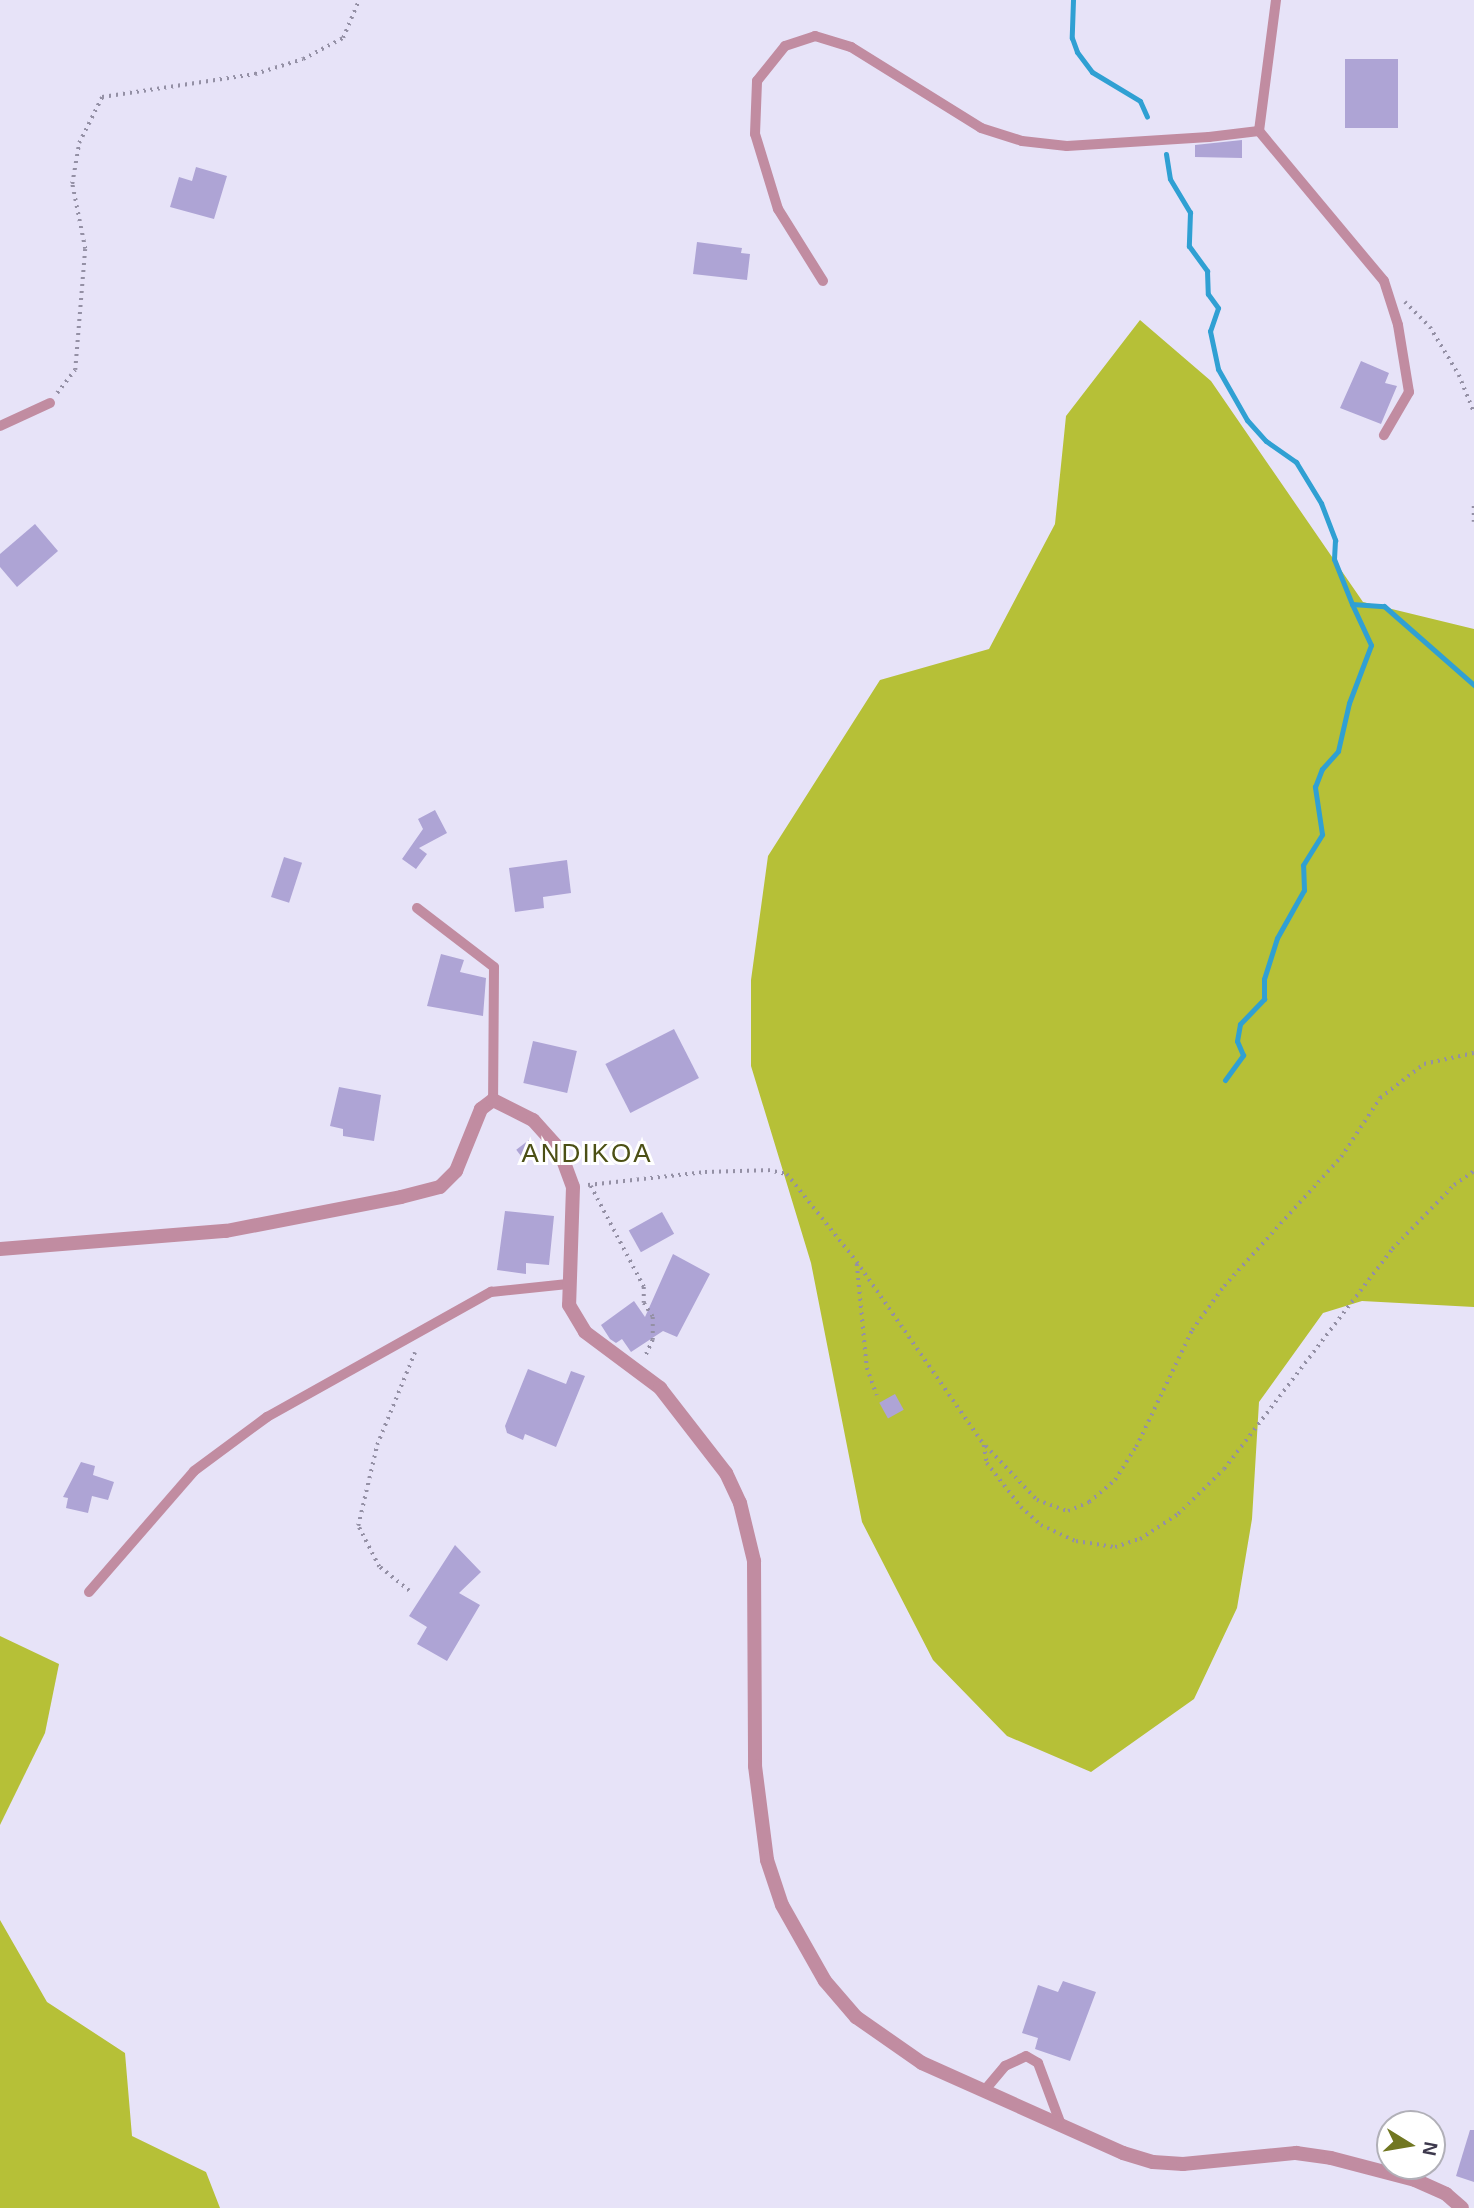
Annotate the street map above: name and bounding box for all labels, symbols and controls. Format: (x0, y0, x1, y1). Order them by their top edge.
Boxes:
district label: ANDIKOA (522, 1138, 652, 1170)
north arrow (1376, 2110, 1446, 2180)
text: N (1419, 2140, 1442, 2157)

